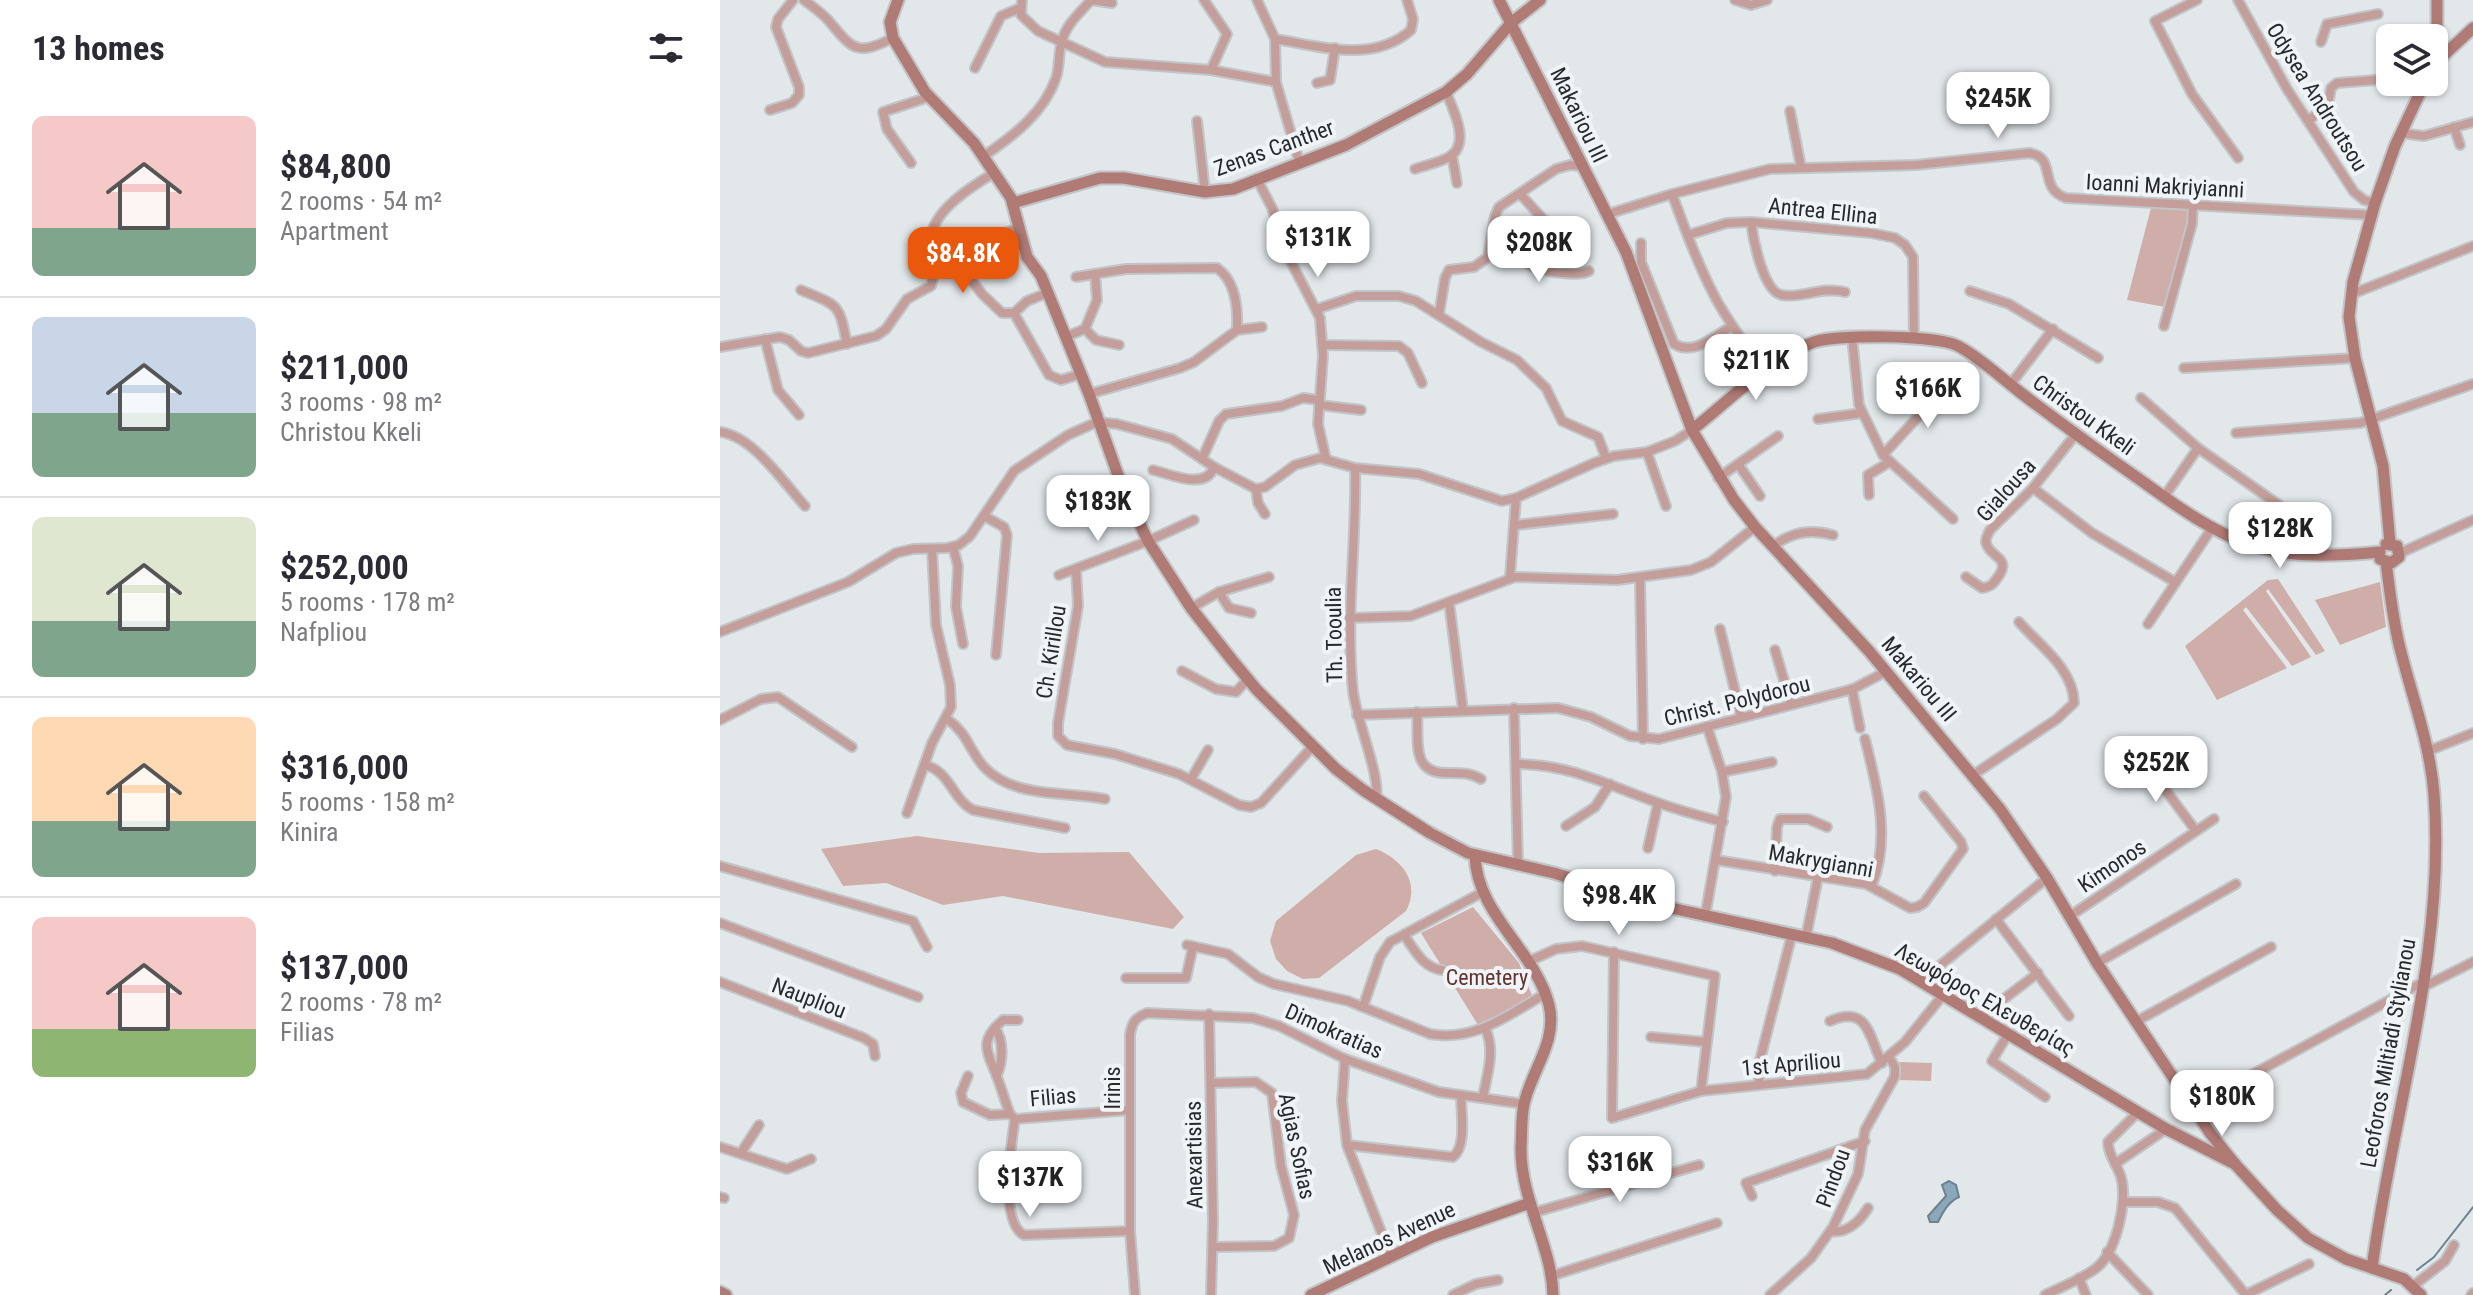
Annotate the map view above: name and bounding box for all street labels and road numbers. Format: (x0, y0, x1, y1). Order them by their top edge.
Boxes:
street label: Odysea Androutsou (2261, 18, 2373, 176)
street label: Makariou III (1545, 63, 1613, 167)
street label: Zenas Canther (1211, 115, 1338, 181)
street label: Ioanni Makriyianni (2085, 169, 2245, 203)
street label: Antrea Ellina (1767, 193, 1879, 229)
street label: Christou Kkeli (2028, 370, 2140, 460)
street label: Gialousa (1971, 453, 2041, 527)
street label: Th. Tooulia (1321, 587, 1347, 683)
street label: Ch. Kirillou (1031, 603, 1071, 701)
street label: Makariou III (1876, 632, 1962, 726)
street label: Christ. Polydorou (1661, 671, 1813, 731)
street label: Kimonos (2073, 834, 2151, 898)
street label: Makrygianni (1767, 840, 1875, 882)
street label: Leoforos Miltiadi Stylianou (2356, 936, 2420, 1170)
street label: Λεωφόρος Ελευθερίας (1891, 937, 2079, 1061)
street label: Naupliou (768, 972, 850, 1024)
street label: Dimokratias (1281, 998, 1387, 1064)
street label: 1st Apriliou (1740, 1047, 1842, 1081)
street label: Irinis (1100, 1067, 1125, 1110)
street label: Filias (1029, 1083, 1077, 1111)
street label: Agias Sofias (1274, 1091, 1320, 1201)
street label: Anexartisias (1181, 1101, 1207, 1209)
street label: Pindou (1811, 1145, 1855, 1211)
street label: Melanos Avenue (1319, 1197, 1459, 1279)

